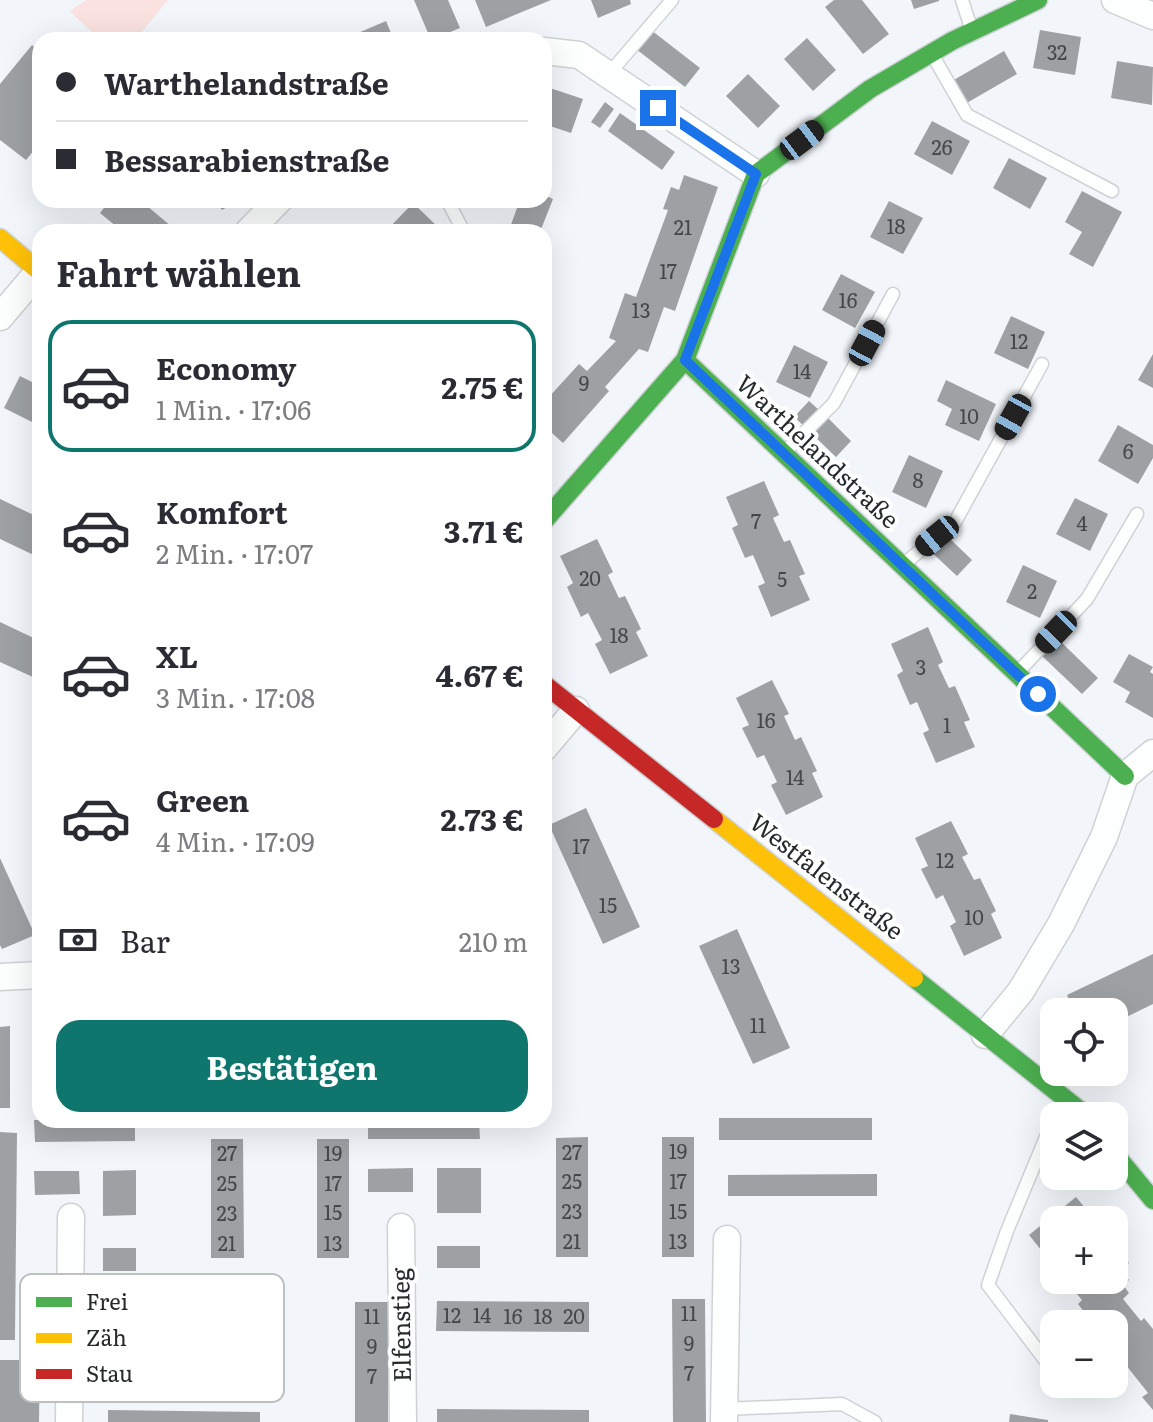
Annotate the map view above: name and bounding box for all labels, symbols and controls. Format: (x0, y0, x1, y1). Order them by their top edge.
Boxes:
house number: 32 (1047, 36, 1067, 66)
text: Warthelandstraße (104, 60, 389, 104)
route end (640, 90, 676, 126)
car (776, 116, 828, 164)
house number: 26 (932, 131, 953, 161)
text: Bessarabienstraße (104, 137, 390, 181)
house number: 18 (886, 210, 906, 240)
house number: 21 (674, 211, 692, 241)
text: Fahrt wählen (56, 245, 301, 298)
house number: 17 (659, 255, 677, 285)
house number: 16 (839, 284, 858, 314)
house number: 13 (632, 294, 650, 324)
car (845, 316, 889, 370)
house number: 12 (1010, 325, 1028, 355)
text: Economy (156, 345, 296, 389)
icon: car (60, 350, 132, 422)
house number: 14 (793, 355, 811, 385)
text: 2.75 € (441, 364, 524, 408)
street label: Warthelandstraße (729, 365, 908, 535)
house number: 9 (579, 367, 589, 397)
text: 1 Min. · 17:06 (156, 389, 311, 428)
car (991, 390, 1035, 444)
house number: 10 (959, 400, 979, 430)
house number: 6 (1123, 435, 1134, 465)
house number: 8 (912, 464, 924, 494)
text: Komfort (156, 489, 288, 533)
icon: car (60, 494, 132, 566)
house number: 7 (751, 505, 761, 535)
house number: 4 (1076, 507, 1088, 537)
text: 3.71 € (444, 508, 524, 552)
car (911, 512, 963, 560)
text: 2 Min. · 17:07 (156, 533, 313, 572)
house number: 20 (579, 562, 601, 592)
house number: 5 (777, 563, 787, 593)
house number: 2 (1027, 575, 1037, 605)
car (1031, 606, 1081, 658)
house number: 18 (609, 619, 629, 649)
text: XL (156, 633, 198, 677)
icon: car (60, 638, 132, 710)
house number: 3 (916, 651, 926, 681)
text: 4.67 € (436, 652, 524, 696)
route start (1020, 676, 1056, 712)
text: 3 Min. · 17:08 (156, 677, 315, 716)
house number: 16 (757, 704, 776, 734)
house number: 1 (943, 709, 951, 739)
house number: 14 (786, 761, 804, 791)
text: Green (156, 777, 249, 821)
icon: car (60, 782, 132, 854)
text: 2.73 € (441, 796, 524, 840)
street label: Westfalenstraße (743, 804, 912, 946)
text: 4 Min. · 17:09 (156, 821, 315, 860)
house number: 17 (572, 830, 590, 860)
house number: 12 (936, 844, 954, 874)
house number: 15 (599, 889, 617, 919)
house number: 10 (964, 901, 984, 931)
icon: cash (56, 918, 100, 962)
text: Bar (120, 918, 170, 962)
text: 210 m (459, 921, 528, 960)
house number: 13 (722, 950, 740, 980)
map controls (1040, 998, 1128, 1398)
button: locate (1040, 998, 1128, 1086)
house number: 11 (750, 1009, 766, 1039)
button: Bestätigen (56, 1020, 528, 1112)
button: layers (1040, 1102, 1128, 1190)
house number: 19 (669, 1135, 687, 1165)
house number: 27 (562, 1136, 582, 1166)
house number: 27 (217, 1137, 237, 1167)
house number: 19 (324, 1137, 342, 1167)
house number: 25 (562, 1165, 582, 1195)
house number: 17 (669, 1165, 687, 1195)
house number: 25 (217, 1167, 237, 1197)
house number: 17 (324, 1167, 342, 1197)
house number: 23 (562, 1195, 582, 1225)
house number: 15 (669, 1195, 687, 1225)
house number: 15 (324, 1196, 342, 1226)
house number: 23 (217, 1197, 237, 1227)
button: + (1040, 1206, 1128, 1294)
house number: 21 (563, 1225, 581, 1255)
house number: 13 (669, 1225, 687, 1255)
house number: 21 (218, 1227, 236, 1257)
house number: 13 (324, 1227, 342, 1257)
street label: Elfenstieg (381, 1267, 418, 1382)
legend (20, 1274, 284, 1402)
text: Frei (86, 1284, 128, 1317)
house number: 11 (681, 1297, 697, 1327)
house number: 12 (443, 1299, 461, 1329)
house number: 14 (473, 1299, 491, 1329)
house number: 11 (364, 1300, 380, 1330)
house number: 16 (504, 1300, 523, 1330)
house number: 18 (533, 1300, 553, 1330)
house number: 20 (563, 1300, 585, 1330)
button: − (1040, 1310, 1128, 1398)
text: Zäh (86, 1320, 127, 1353)
house number: 9 (684, 1327, 694, 1357)
house number: 9 (367, 1330, 377, 1360)
text: Stau (86, 1356, 133, 1389)
house number: 7 (684, 1357, 694, 1387)
house number: 7 (367, 1360, 377, 1390)

